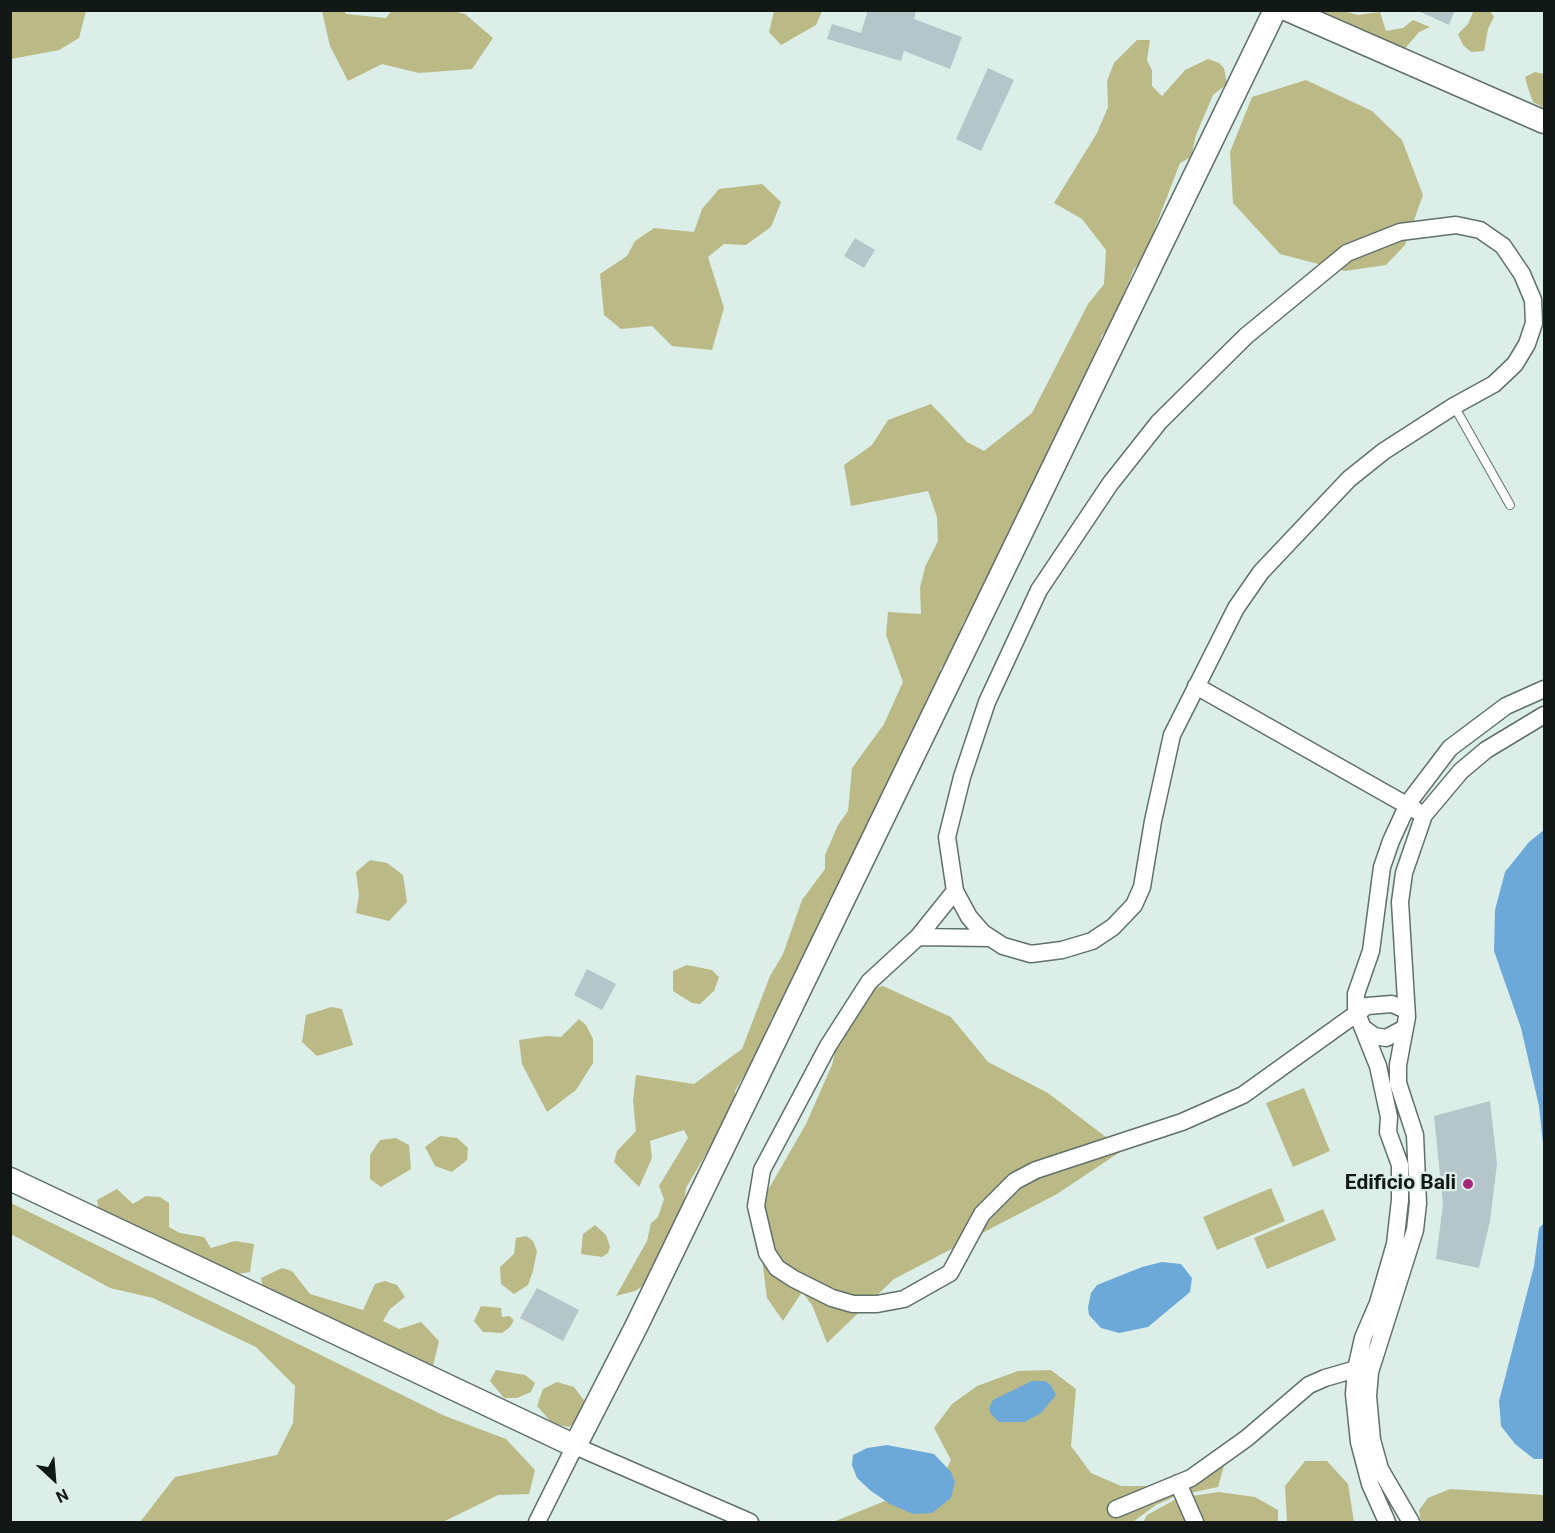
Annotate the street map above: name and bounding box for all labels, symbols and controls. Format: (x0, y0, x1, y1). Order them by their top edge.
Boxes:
place label: Edificio Bali (1345, 1171, 1456, 1197)
marker: Edificio Bali (1461, 1177, 1475, 1191)
north arrow (24, 1449, 84, 1509)
text: N (53, 1485, 71, 1507)

